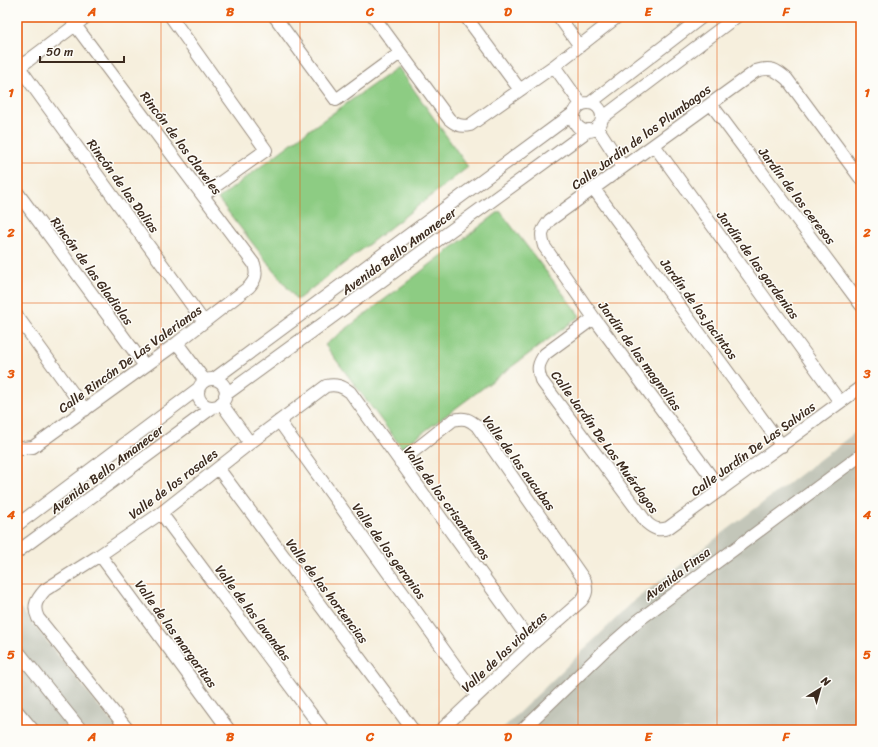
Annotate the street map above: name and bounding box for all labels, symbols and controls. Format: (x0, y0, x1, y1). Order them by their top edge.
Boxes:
text: A (87, 0, 96, 23)
text: B (226, 0, 235, 23)
text: C (365, 0, 375, 23)
text: D (504, 0, 512, 23)
text: E (644, 0, 653, 23)
text: F (781, 0, 790, 23)
scale bar (40, 38, 124, 64)
text: 50 m (46, 41, 73, 63)
street label: Calle Jardín de los Plumbagos (566, 78, 717, 196)
text: 1 (8, 81, 14, 104)
text: 1 (864, 81, 870, 104)
street label: Rincón de los Claveles (134, 86, 229, 201)
street label: Rincón de las Dalias (81, 134, 165, 238)
street label: Jardín de los ceresos (752, 141, 842, 251)
street label: Avenida Bello Amanecer (336, 201, 462, 301)
street label: Jardín de las gardenias (710, 205, 805, 324)
street label: Rincón de las Gladiolas (45, 212, 140, 331)
text: 2 (6, 221, 15, 244)
text: 2 (862, 221, 871, 244)
street label: Jardín de los jacintos (654, 253, 744, 365)
street label: Jardín de las magnolias (592, 295, 688, 416)
street label: Calle Rincón De Las Valerianas (53, 299, 207, 419)
text: 3 (6, 362, 15, 385)
text: 3 (862, 362, 871, 385)
street label: Calle Jardín De Los Muérdagos (545, 365, 665, 519)
street label: Calle Jardín De Las Salvias (686, 395, 821, 502)
street label: Valle de las aucubas (476, 410, 562, 516)
street label: Avenida Bello Amanecer (44, 418, 170, 520)
street label: Valle de los crisantemos (398, 441, 497, 565)
street label: Valle de los rosales (123, 442, 223, 525)
street label: Valle de los geranios (346, 498, 432, 605)
text: 4 (6, 503, 16, 526)
text: 4 (862, 503, 872, 526)
street label: Valle de las hortencias (280, 533, 374, 649)
street label: Avenida Finsa (638, 541, 716, 607)
street label: Valle de las lavandas (209, 560, 298, 667)
street label: Valle de las margaritas (129, 575, 223, 693)
street label: Valle de las violetas (456, 605, 553, 698)
text: 5 (7, 643, 15, 666)
text: 5 (863, 643, 871, 666)
north arrow (800, 669, 840, 709)
text: N (816, 671, 835, 692)
text: A (87, 725, 96, 747)
text: B (226, 725, 235, 747)
text: C (365, 725, 375, 747)
text: D (504, 725, 512, 747)
text: E (644, 725, 653, 747)
text: F (781, 725, 790, 747)

